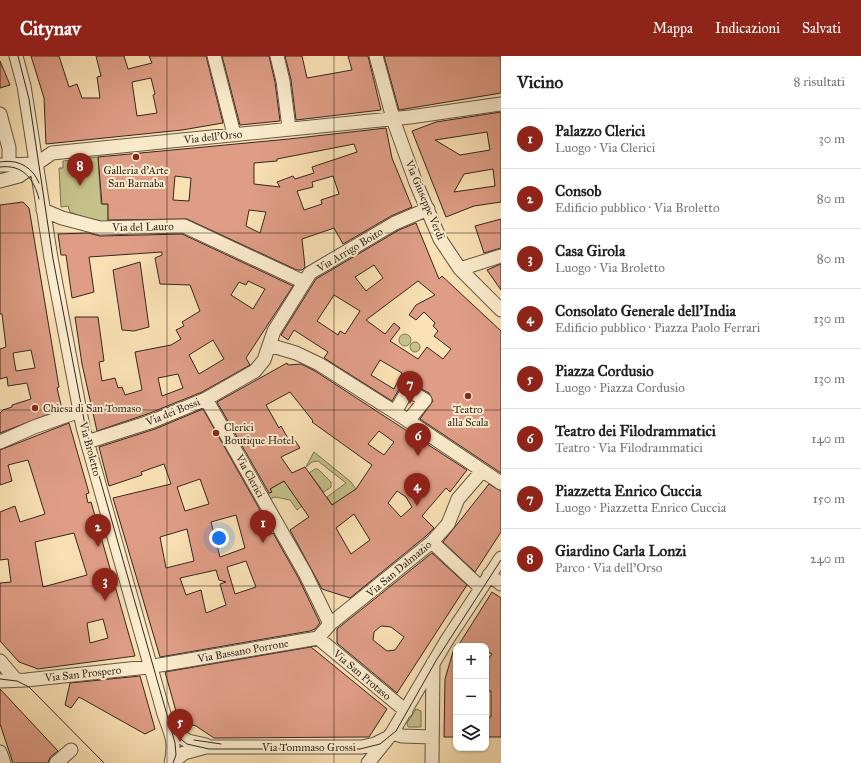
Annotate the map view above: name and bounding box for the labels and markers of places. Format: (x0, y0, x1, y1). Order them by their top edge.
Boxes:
marker: Galleria d'Arte San Barnaba (131, 152, 141, 162)
pin: 8 (67, 153, 93, 186)
place label: Galleria d'Arte San Barnaba (103, 164, 169, 190)
pin: 7 (397, 371, 423, 404)
marker: Teatro alla Scala (463, 391, 473, 401)
place label: Chiesa di San Tomaso (43, 402, 142, 415)
marker: Chiesa di San Tomaso (30, 403, 40, 413)
place label: Teatro alla Scala (448, 403, 489, 429)
place label: Clerici Boutique Hotel (224, 421, 294, 448)
pin: 6 (405, 423, 431, 456)
marker: Clerici Boutique Hotel (211, 428, 221, 438)
pin: 4 (404, 473, 430, 506)
pin: 1 (250, 510, 276, 543)
pin: 2 (85, 514, 111, 547)
pin: 3 (92, 568, 118, 601)
pin: 5 (167, 709, 193, 742)

